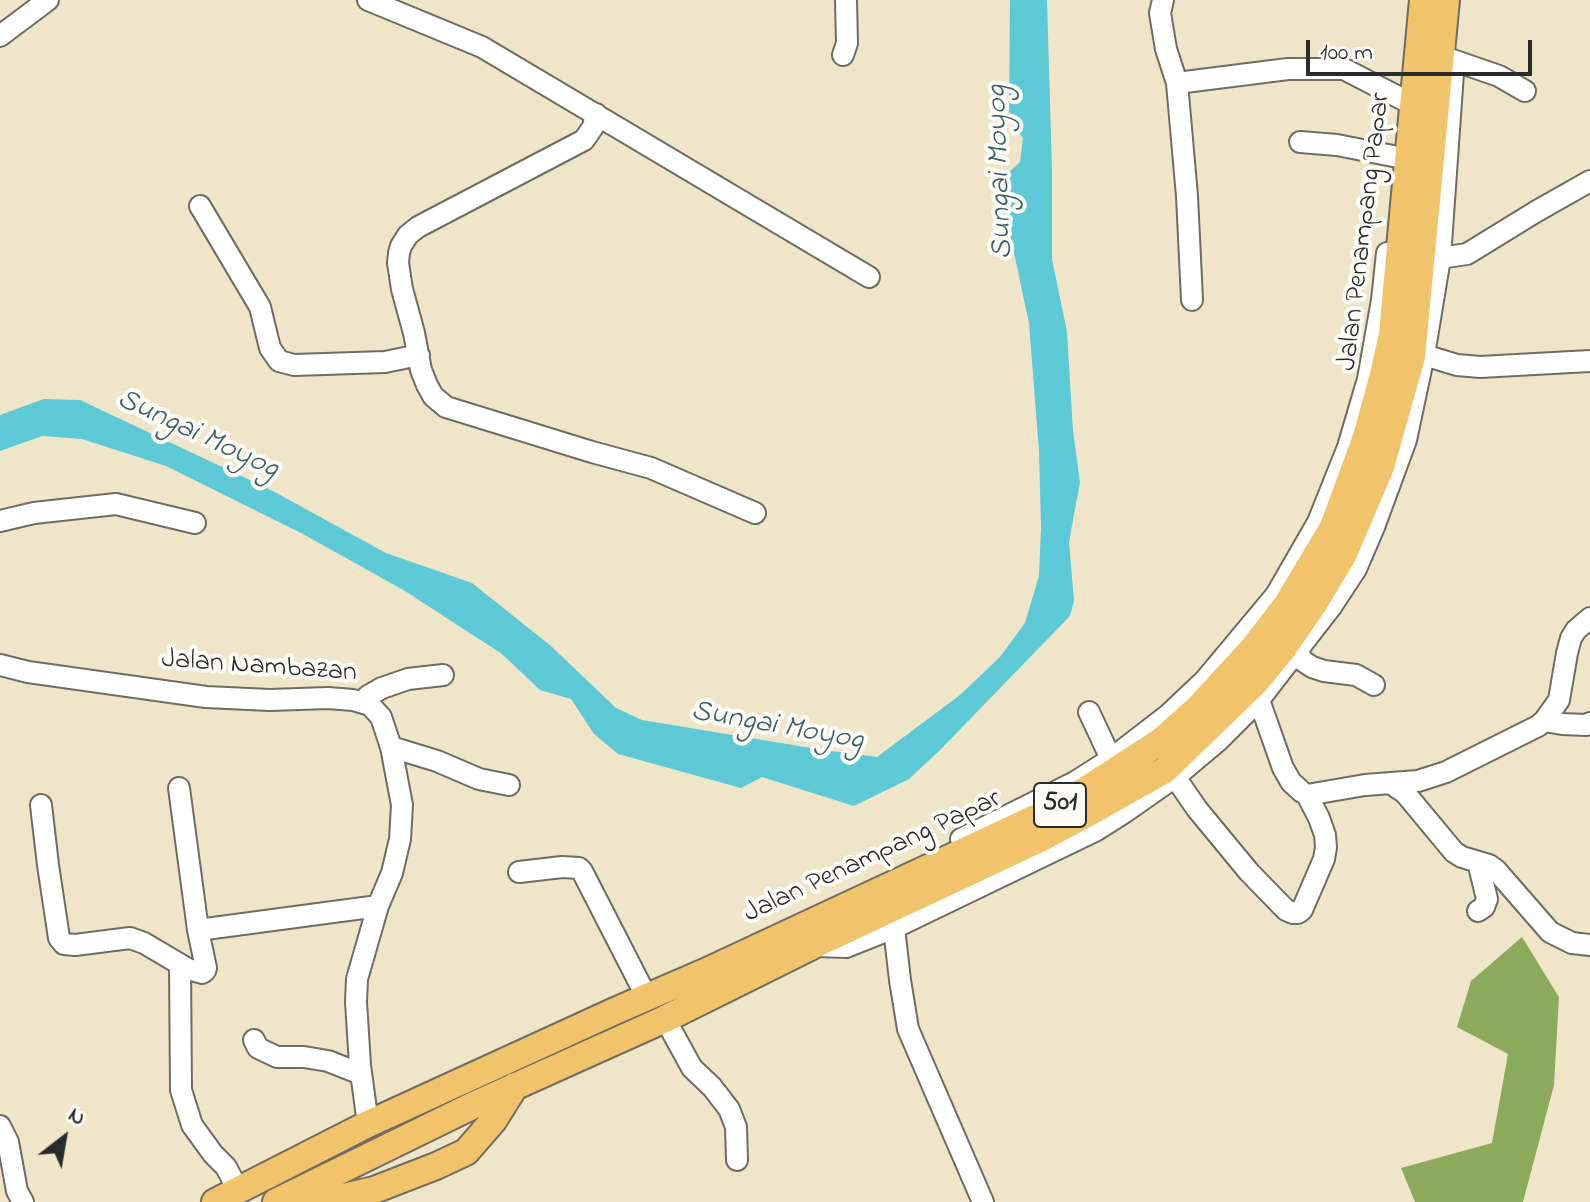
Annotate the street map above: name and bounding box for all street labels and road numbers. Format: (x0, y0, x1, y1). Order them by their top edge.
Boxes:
street label: Jalan Penampang Papar (1332, 91, 1400, 373)
street label: Jalan Nambazan (160, 644, 358, 692)
road number: 501 (1034, 783, 1086, 827)
street label: Jalan Penampang Papar (739, 784, 1007, 932)

